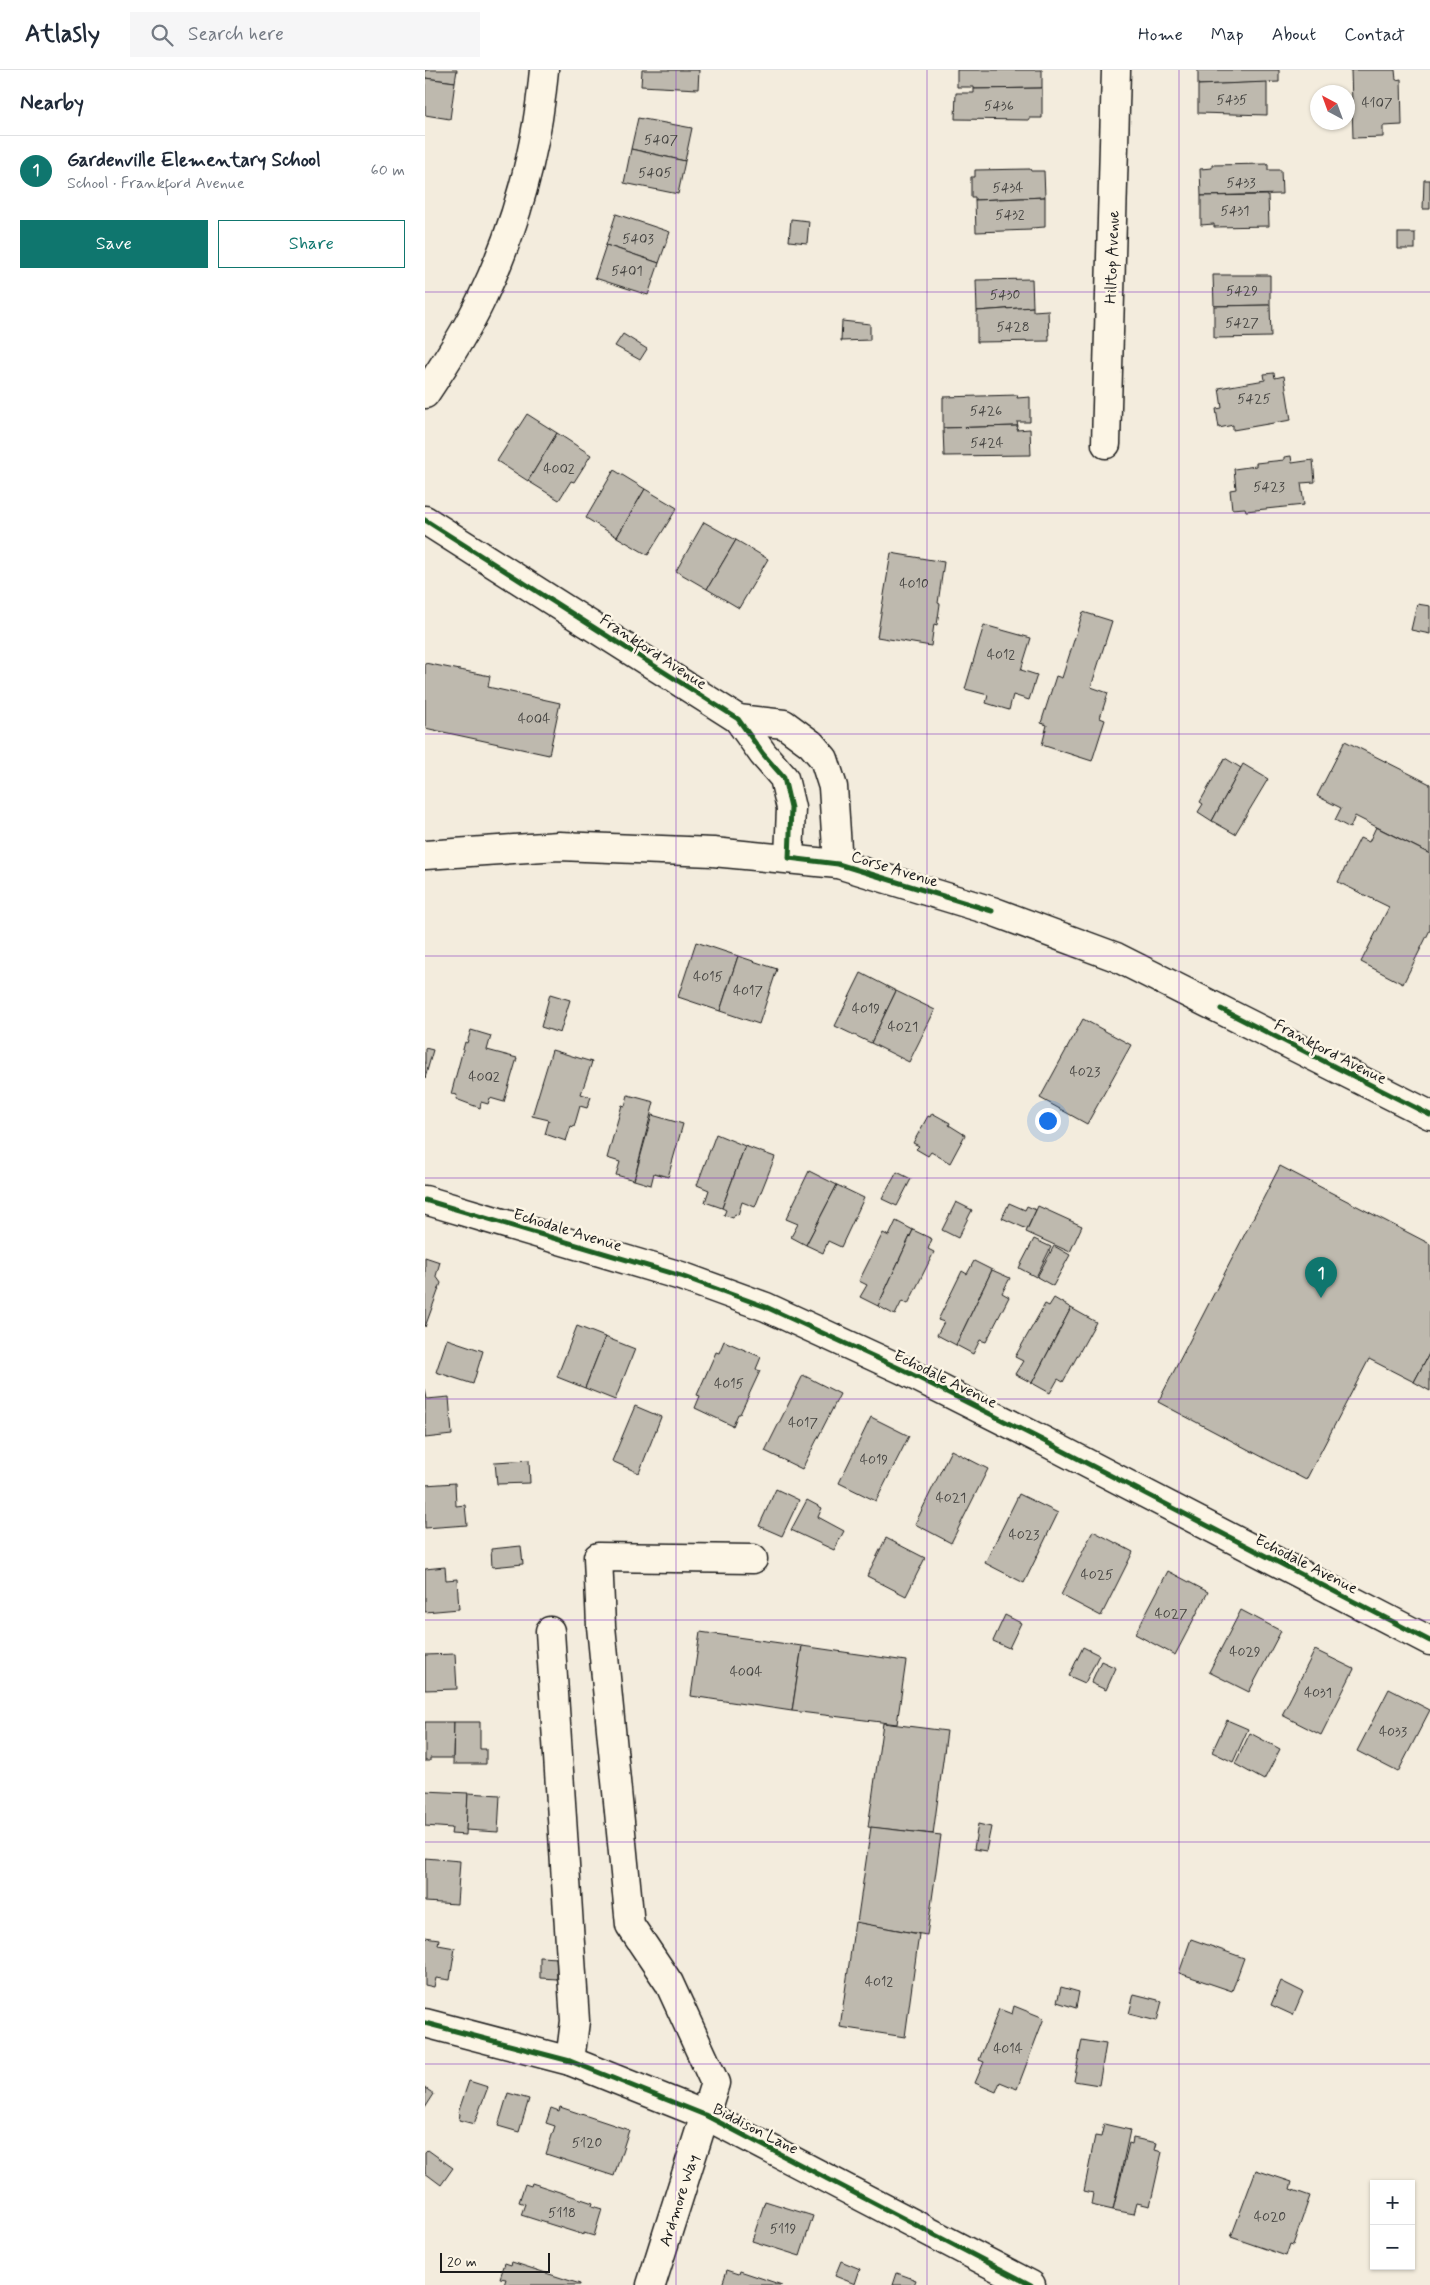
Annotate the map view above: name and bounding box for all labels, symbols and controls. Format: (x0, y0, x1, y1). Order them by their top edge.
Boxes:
search box (130, 12, 480, 57)
text: Atlasly (25, 19, 100, 50)
icon: search (148, 21, 176, 49)
text: Search here (188, 22, 284, 47)
text: Home (1138, 23, 1183, 47)
text: Map (1211, 23, 1244, 47)
text: About (1272, 23, 1316, 47)
text: Contact (1344, 23, 1405, 47)
north arrow (1310, 85, 1355, 130)
text: Nearby (20, 89, 84, 117)
house number: 5435 (1216, 91, 1248, 109)
house number: 4107 (1361, 94, 1393, 112)
house number: 5436 (984, 97, 1014, 115)
house number: 5407 (644, 131, 678, 149)
text: Gardenville Elementary School (67, 148, 321, 173)
text: 1 (32, 160, 40, 181)
text: 60 m (371, 160, 405, 181)
house number: 5405 (638, 164, 672, 182)
text: School · Frankford Avenue (67, 173, 245, 194)
house number: 5433 (1227, 174, 1255, 192)
house number: 5434 (993, 179, 1023, 197)
house number: 5431 (1221, 202, 1249, 220)
house number: 5432 (995, 206, 1025, 224)
street label: Hilltop Avenue (1100, 209, 1125, 304)
button: Save (20, 220, 208, 268)
button: Share (218, 220, 405, 268)
house number: 5403 (622, 230, 654, 248)
house number: 5401 (611, 262, 643, 280)
house number: 5429 (1226, 282, 1258, 300)
house number: 5430 (990, 286, 1020, 304)
house number: 5427 (1225, 314, 1259, 332)
house number: 5428 (996, 318, 1030, 336)
house number: 5425 (1237, 390, 1271, 408)
house number: 5426 (970, 402, 1002, 420)
house number: 5424 (970, 434, 1004, 452)
house number: 4002 (543, 460, 575, 478)
house number: 5423 (1253, 478, 1285, 496)
house number: 4010 (899, 575, 929, 593)
street label: Frankford Avenue (594, 610, 711, 697)
house number: 4012 (987, 646, 1015, 664)
house number: 4004 (518, 710, 550, 728)
street label: Corse Avenue (848, 846, 941, 893)
house number: 4015 (693, 968, 723, 986)
house number: 4017 (733, 982, 764, 1000)
house number: 4019 (852, 1000, 880, 1018)
street label: Frankford Avenue (1270, 1015, 1390, 1092)
house number: 4021 (888, 1018, 918, 1036)
house number: 4023 (1070, 1063, 1100, 1081)
house number: 4002 (468, 1068, 500, 1086)
your location (1035, 1108, 1061, 1134)
street label: Echodale Avenue (510, 1204, 625, 1257)
pin: 1 (1305, 1257, 1337, 1298)
street label: Echodale Avenue (890, 1345, 1001, 1414)
house number: 4015 (714, 1375, 744, 1393)
house number: 4017 (788, 1414, 819, 1432)
house number: 4019 (860, 1451, 888, 1469)
house number: 4021 (936, 1489, 966, 1507)
house number: 4023 (1009, 1526, 1039, 1544)
street label: Echodale Avenue (1251, 1529, 1361, 1599)
house number: 4025 (1081, 1566, 1113, 1584)
house number: 4027 (1155, 1605, 1188, 1623)
house number: 4029 (1229, 1643, 1261, 1661)
house number: 4004 (730, 1663, 762, 1681)
house number: 4031 (1304, 1684, 1332, 1702)
house number: 4033 (1379, 1723, 1407, 1741)
house number: 4012 (865, 1973, 893, 1991)
house number: 4014 (993, 2040, 1023, 2058)
street label: Biddison Lane (709, 2099, 802, 2160)
house number: 5120 (572, 2134, 602, 2152)
street label: Ardmore Way (655, 2152, 704, 2249)
map controls (1370, 2180, 1415, 2270)
button: + (1370, 2180, 1415, 2225)
house number: 5118 (548, 2204, 576, 2222)
house number: 4020 (1254, 2208, 1286, 2226)
house number: 5119 (770, 2220, 796, 2238)
button: − (1370, 2225, 1415, 2270)
scale bar (440, 2250, 550, 2273)
text: 20 m (447, 2253, 477, 2271)

